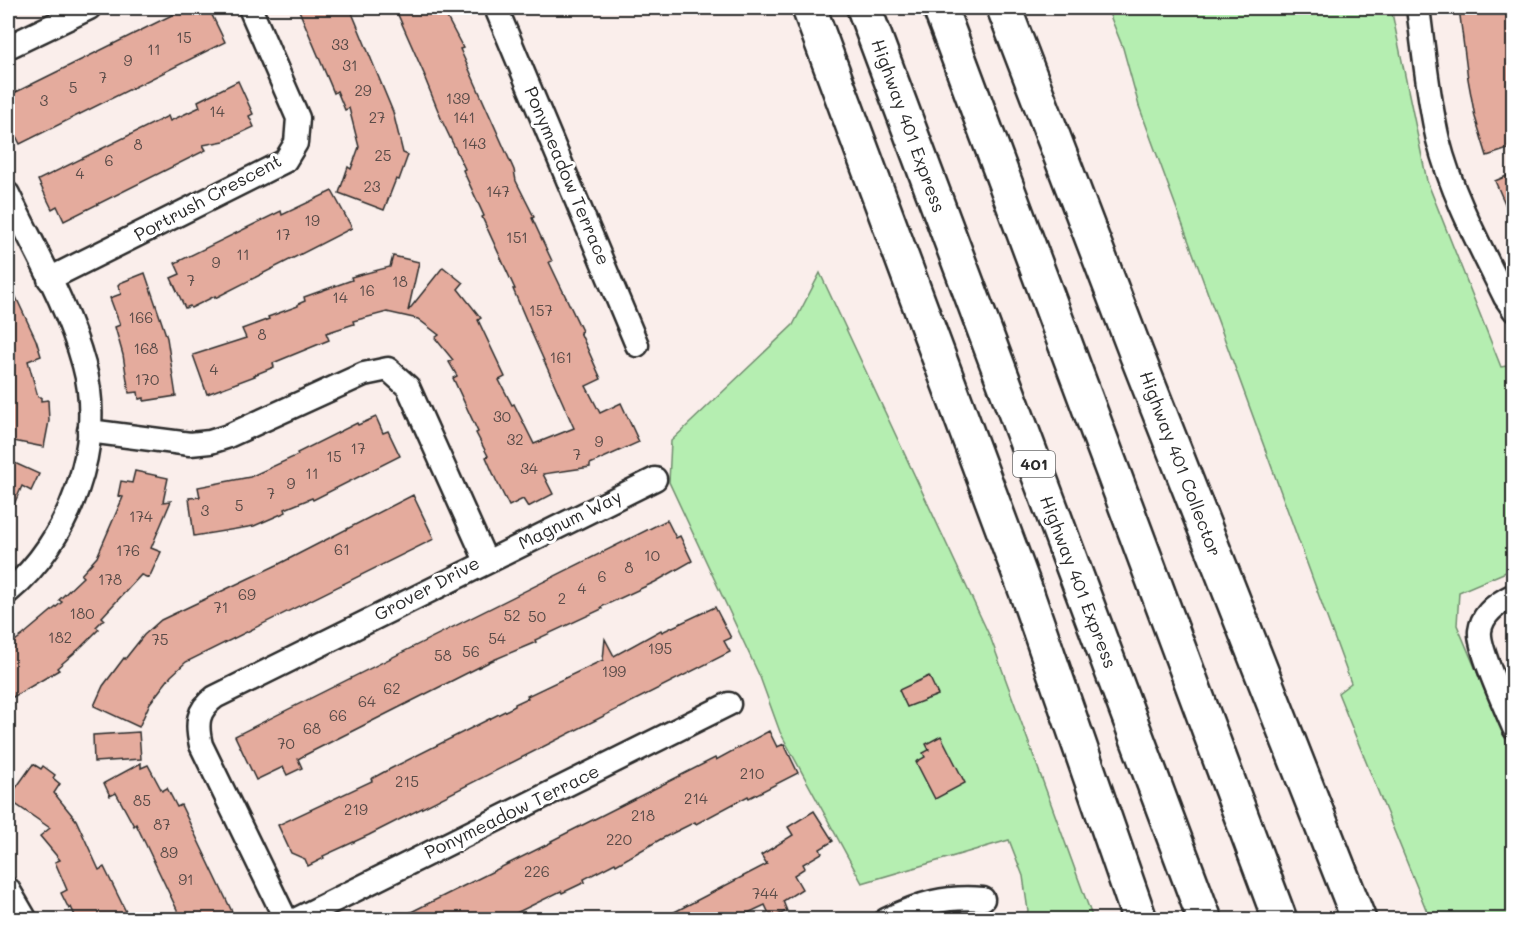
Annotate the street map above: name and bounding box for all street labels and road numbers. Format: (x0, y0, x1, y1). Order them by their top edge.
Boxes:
street label: Highway 401 Express (866, 36, 952, 216)
street label: Ponymeadow Terrace (519, 83, 616, 269)
street label: Portrush Crescent (130, 148, 285, 246)
street label: Highway 401 Collector (1134, 368, 1227, 560)
road number: 401 (1013, 451, 1055, 477)
street label: Magnum Way (514, 484, 625, 555)
street label: Highway 401 Express (1035, 492, 1123, 671)
street label: Grover Drive (370, 550, 483, 626)
street label: Ponymeadow Terrace (420, 758, 603, 864)

